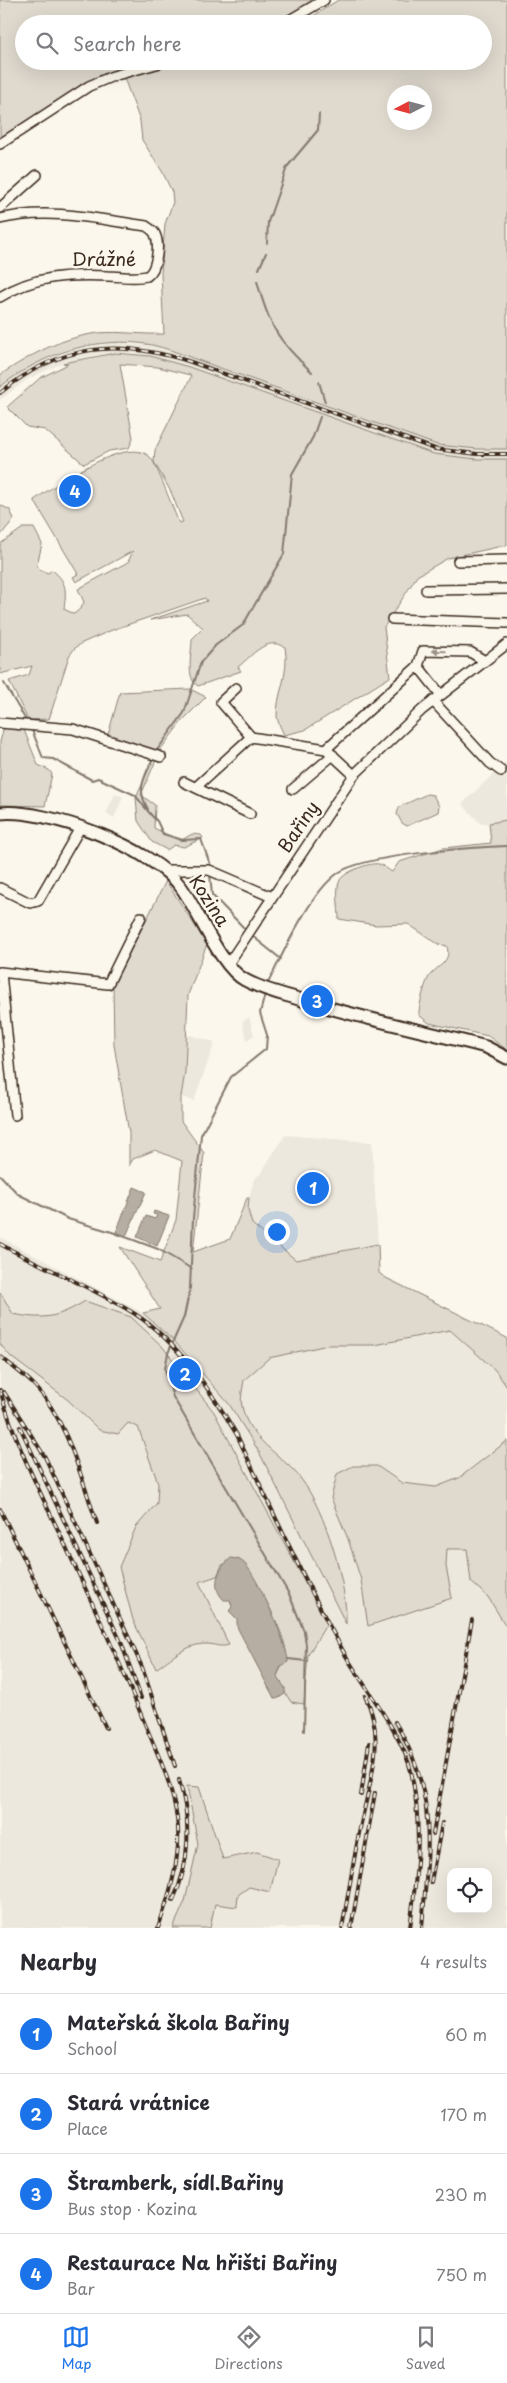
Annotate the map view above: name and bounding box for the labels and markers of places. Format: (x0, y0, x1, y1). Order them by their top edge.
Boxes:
pin: 4 (59, 472, 91, 510)
pin: 3 (301, 982, 333, 1020)
pin: 1 (297, 1169, 329, 1207)
pin: 2 (169, 1355, 201, 1393)

